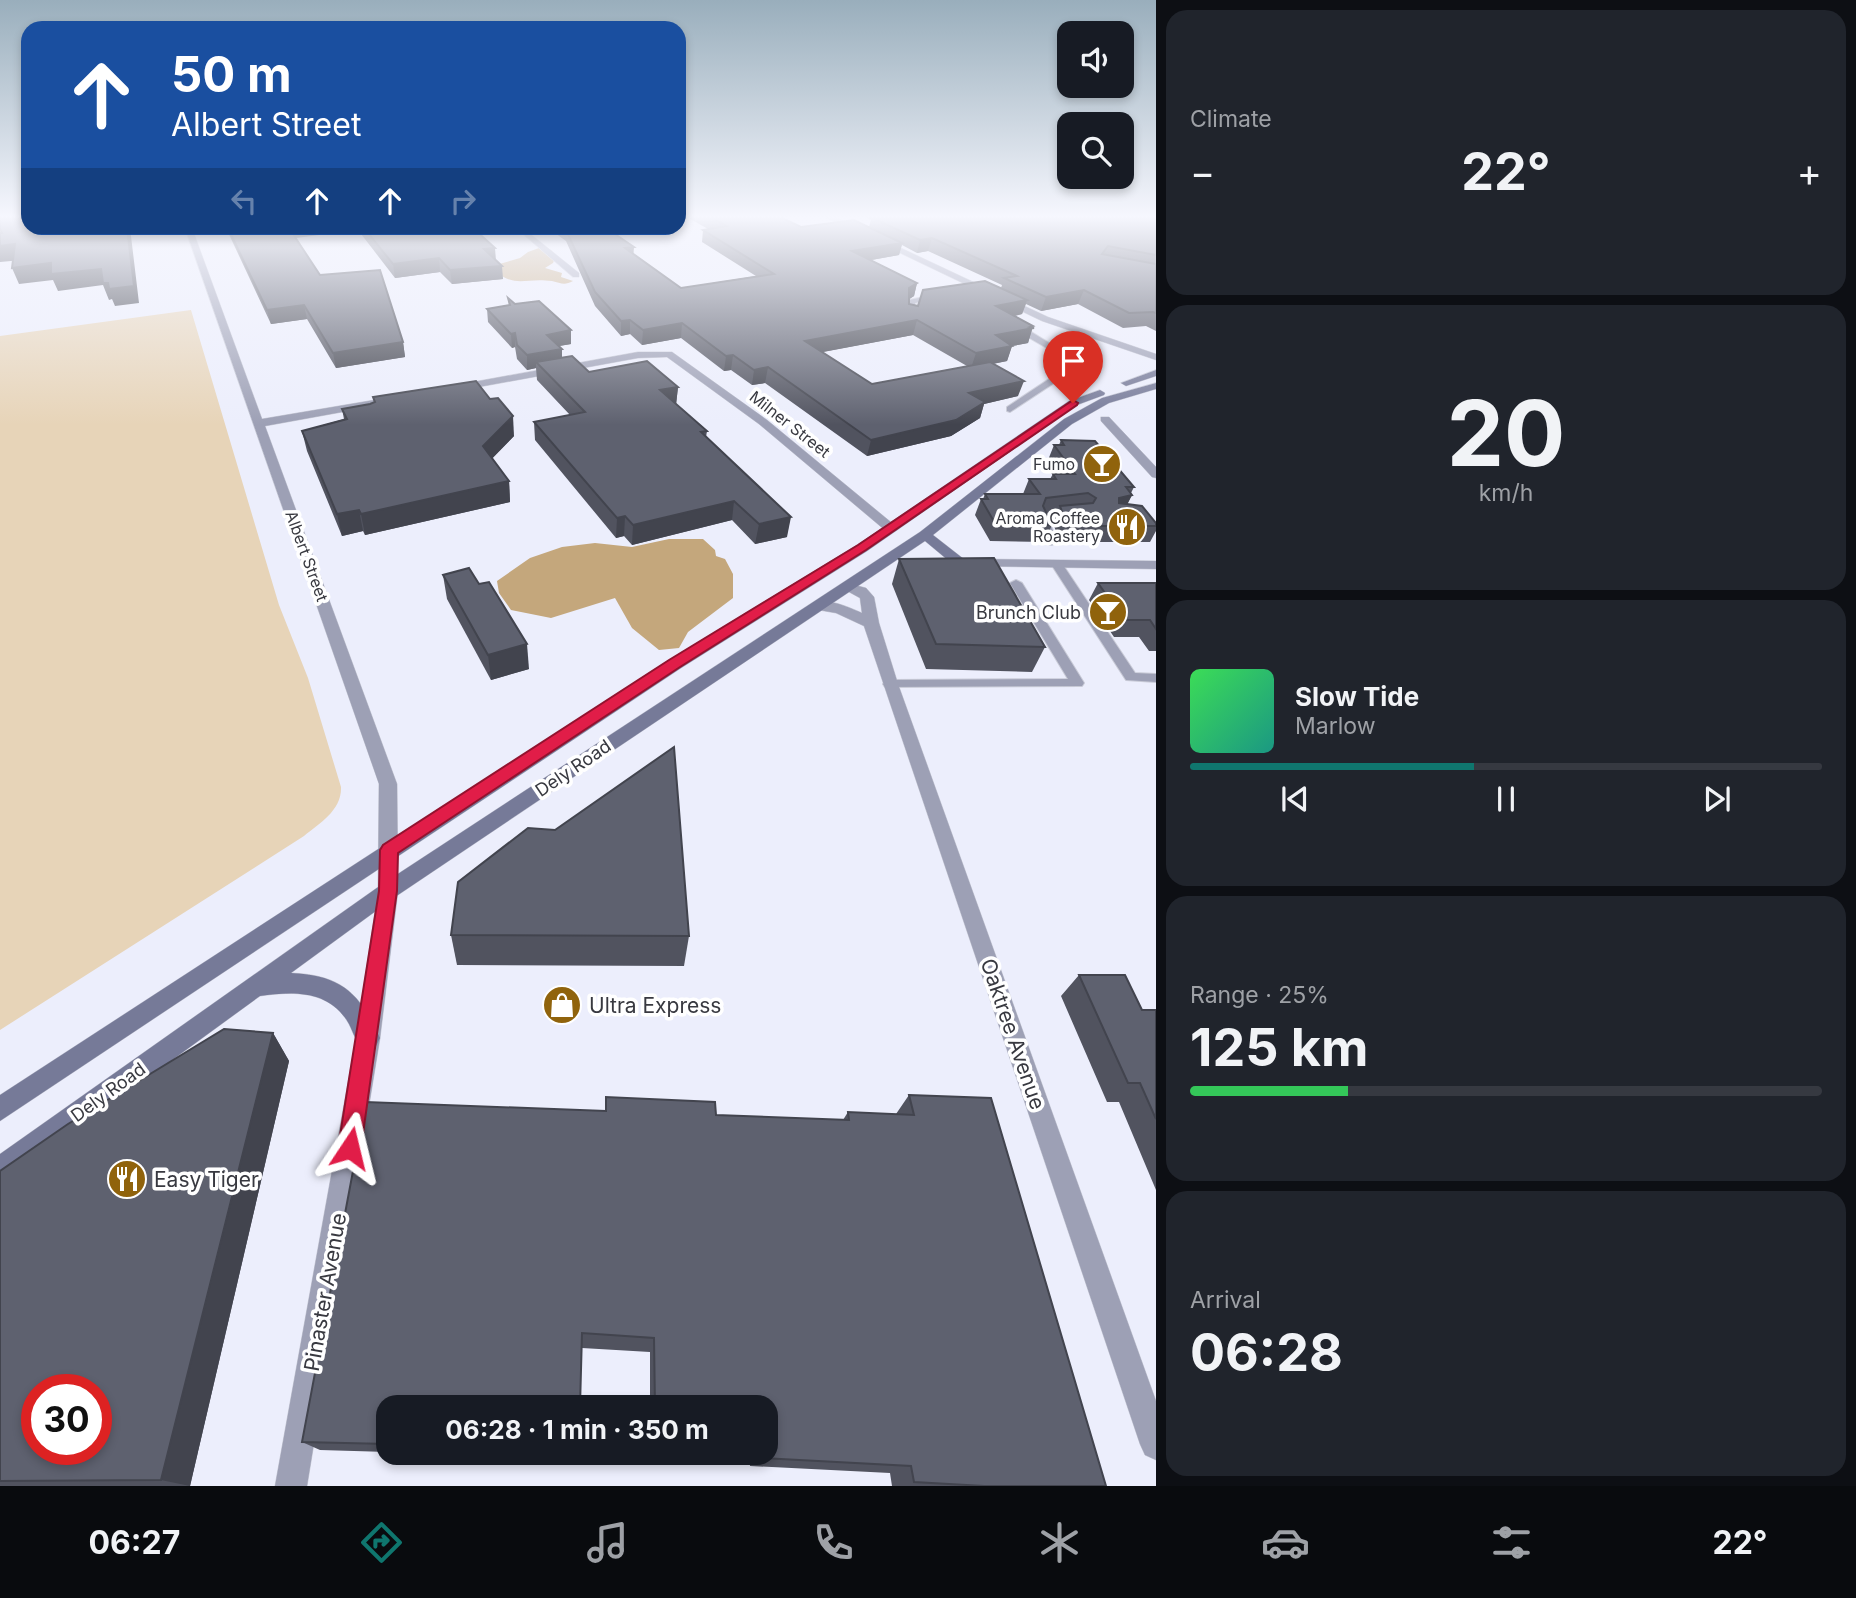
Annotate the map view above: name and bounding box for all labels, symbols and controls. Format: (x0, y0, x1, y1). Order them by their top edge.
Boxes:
map controls (1057, 21, 1134, 189)
button: sound (1057, 21, 1134, 98)
text: 50 m (171, 45, 292, 104)
icon: ahead (56, 49, 147, 140)
text: Albert Street (171, 105, 361, 144)
text: Climate (1190, 105, 1272, 133)
button: search (1057, 112, 1134, 189)
text: 22° (1461, 140, 1551, 203)
text: − (1190, 149, 1215, 195)
text: + (1797, 149, 1822, 195)
icon: left (225, 182, 263, 220)
icon: ahead (298, 182, 336, 220)
icon: ahead (371, 182, 409, 220)
icon: right (444, 182, 482, 220)
pin (1043, 331, 1103, 403)
icon: arrive (1054, 342, 1092, 380)
text: 20 (1447, 378, 1565, 488)
street label: Milner Street (746, 386, 834, 462)
bar icon: Fumo (1081, 443, 1123, 485)
place label: Fumo (1033, 454, 1075, 474)
text: km/h (1479, 479, 1533, 507)
restaurant icon: Aroma Coffee Roastery (1106, 506, 1148, 548)
street label: Albert Street (281, 508, 333, 604)
place label: Aroma Coffee Roastery (995, 508, 1100, 546)
bar icon: Brunch Club (1087, 591, 1129, 633)
place label: Brunch Club (976, 602, 1081, 623)
text: Slow Tide (1295, 681, 1419, 712)
text: Marlow (1295, 712, 1375, 740)
street label: Dely Road (531, 735, 615, 801)
icon: previous (1276, 780, 1314, 818)
icon: pause (1487, 780, 1525, 818)
icon: next (1698, 780, 1736, 818)
street label: Oaktree Avenue (975, 955, 1051, 1113)
text: Range · 25% (1190, 981, 1329, 1009)
shop icon: Ultra Express (541, 984, 583, 1026)
place label: Ultra Express (589, 993, 721, 1018)
text: 125 km (1190, 1016, 1368, 1079)
street label: Dely Road (67, 1058, 149, 1126)
position arrow (313, 1111, 387, 1185)
restaurant icon: Easy Tiger (106, 1158, 148, 1200)
place label: Easy Tiger (154, 1167, 259, 1192)
street label: Pinaster Avenue (299, 1211, 351, 1373)
text: Arrival (1190, 1286, 1261, 1314)
text: 06:28 (1190, 1321, 1343, 1384)
speed limit sign: 30 (21, 1374, 112, 1465)
text: 06:28 · 1 min · 350 m (445, 1414, 709, 1445)
icon: directions (357, 1518, 406, 1567)
icon: music (583, 1518, 632, 1567)
icon: phone (809, 1518, 858, 1567)
icon: climate (1035, 1518, 1084, 1567)
icon: car (1261, 1518, 1310, 1567)
icon: filters (1487, 1518, 1536, 1567)
text: 06:27 (88, 1523, 180, 1562)
text: 22° (1712, 1523, 1768, 1562)

